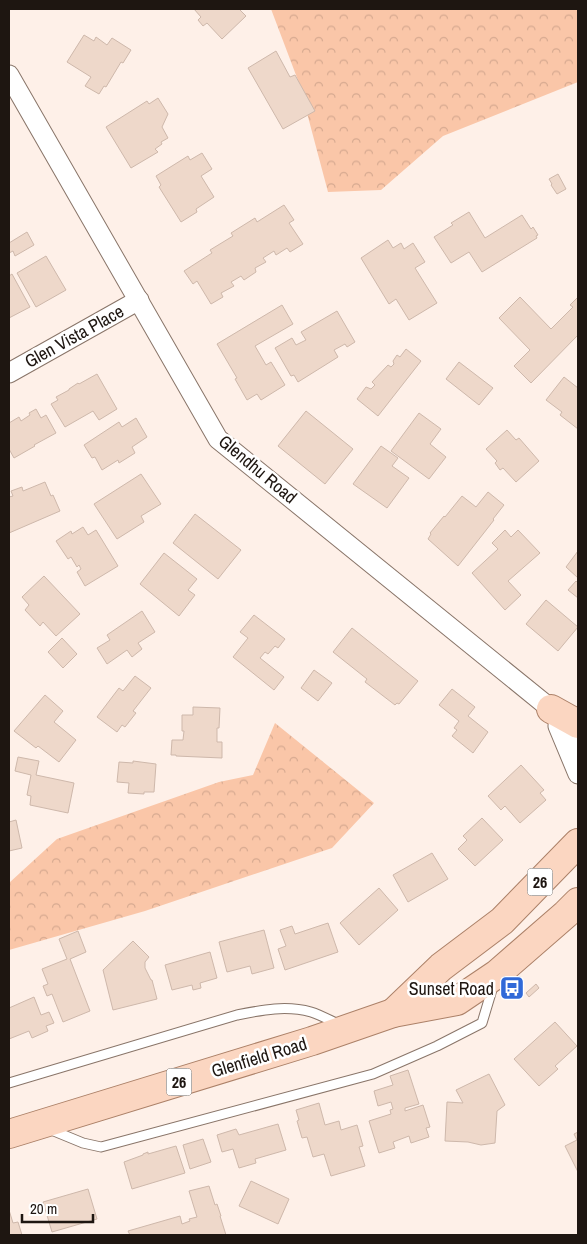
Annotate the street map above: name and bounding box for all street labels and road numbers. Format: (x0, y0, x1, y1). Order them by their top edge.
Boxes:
street label: Glen Vista Place (20, 298, 128, 374)
street label: Glendhu Road (214, 429, 302, 509)
road number: 26 (528, 869, 552, 896)
street label: Glenfield Road (208, 1031, 310, 1083)
road number: 26 (166, 1068, 192, 1096)

